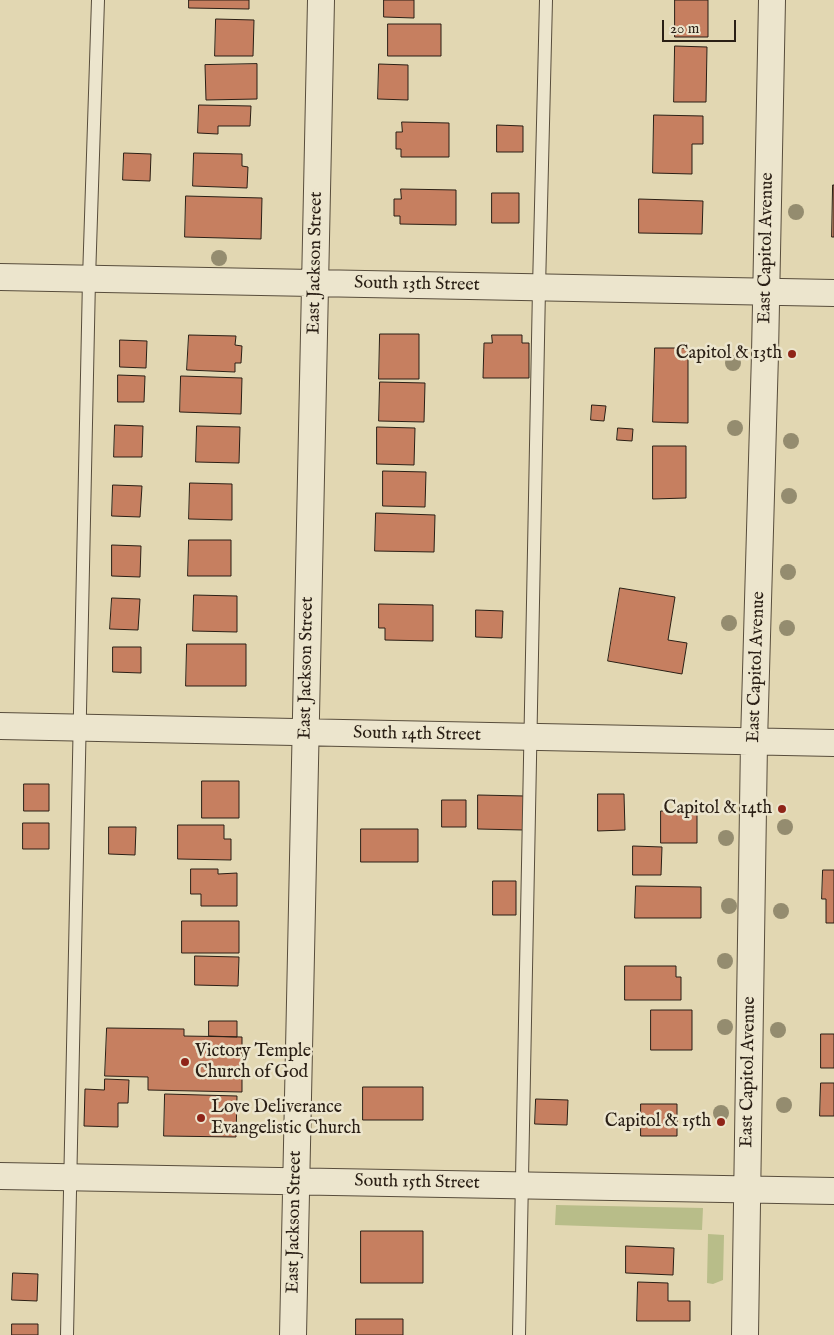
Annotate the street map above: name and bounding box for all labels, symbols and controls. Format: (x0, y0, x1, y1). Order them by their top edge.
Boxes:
scale bar (664, 10, 738, 42)
text: 20 m (670, 19, 699, 38)
street label: East Capitol Avenue (755, 172, 779, 324)
street label: East Jackson Street (304, 191, 328, 335)
street label: South 13th Street (354, 273, 480, 297)
place label: Capitol & 13th (676, 343, 782, 365)
marker: Capitol & 13th (786, 348, 798, 360)
street label: East Capitol Avenue (744, 591, 770, 743)
street label: East Jackson Street (295, 596, 319, 740)
street label: South 14th Street (353, 723, 481, 747)
place label: Capitol & 14th (664, 798, 772, 820)
marker: Capitol & 14th (776, 803, 788, 815)
street label: East Capitol Avenue (737, 996, 761, 1148)
place label: Victory Temple Church of God (195, 1041, 311, 1084)
marker: Victory Temple Church of God (179, 1056, 191, 1068)
place label: Love Deliverance Evangelistic Church (211, 1097, 361, 1140)
place label: Capitol & 15th (605, 1111, 711, 1133)
marker: Love Deliverance Evangelistic Church (195, 1112, 207, 1124)
marker: Capitol & 15th (715, 1116, 727, 1128)
street label: East Jackson Street (283, 1150, 307, 1294)
street label: South 15th Street (354, 1171, 480, 1195)

